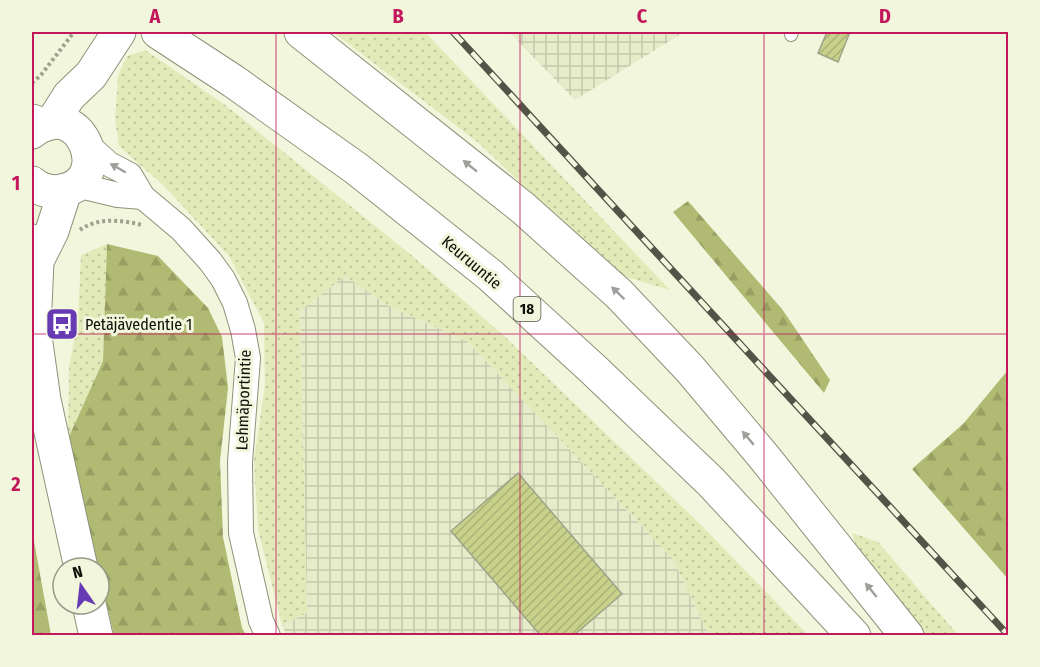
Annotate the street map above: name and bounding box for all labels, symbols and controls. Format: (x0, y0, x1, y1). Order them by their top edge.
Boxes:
text: A (149, 4, 162, 28)
text: B (392, 4, 404, 28)
text: C (637, 4, 648, 28)
text: D (879, 4, 891, 28)
one-way arrow (463, 161, 478, 173)
one-way arrow (110, 163, 126, 174)
text: 1 (12, 171, 20, 195)
street label: Keuruuntie (438, 232, 506, 293)
one-way arrow (611, 287, 625, 301)
road number: 18 (514, 297, 540, 321)
bus stop icon: Petäjävedentie 1 (44, 306, 80, 342)
place label: Petäjävedentie 1 (85, 315, 192, 334)
street label: Lehmäportintie (232, 349, 255, 451)
one-way arrow (742, 430, 755, 446)
text: 2 (10, 472, 21, 496)
north arrow (51, 556, 111, 616)
text: N (71, 562, 84, 582)
one-way arrow (864, 582, 877, 598)

